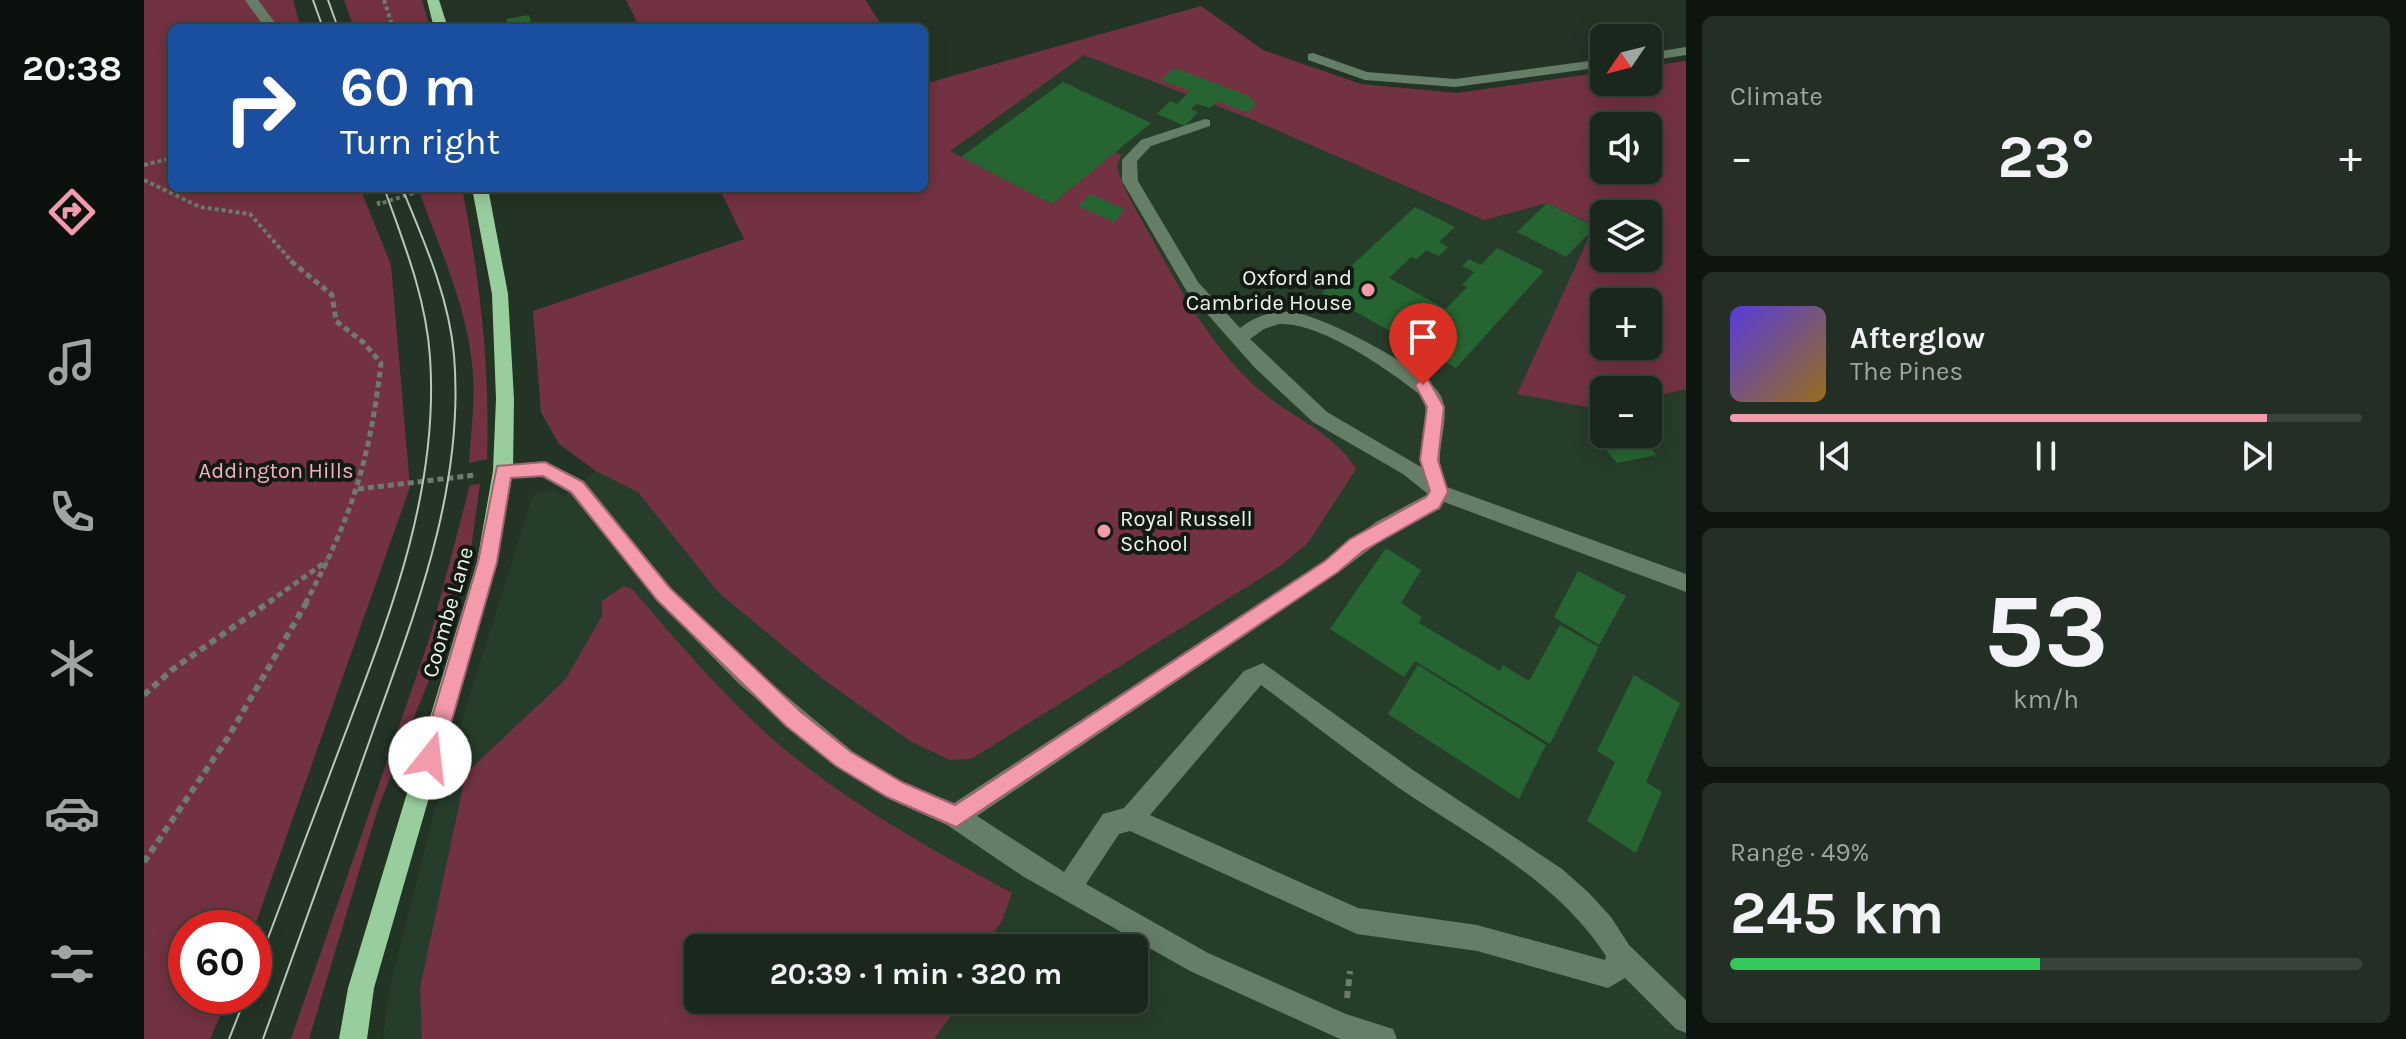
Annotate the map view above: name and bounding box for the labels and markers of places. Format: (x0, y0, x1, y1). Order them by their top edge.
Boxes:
place label: Oxford and Cambride House (1186, 265, 1352, 316)
marker: Oxford and Cambride House (1359, 281, 1377, 299)
pin (1389, 303, 1457, 385)
place label: Royal Russell School (1120, 506, 1253, 557)
marker: Royal Russell School (1095, 522, 1113, 540)

